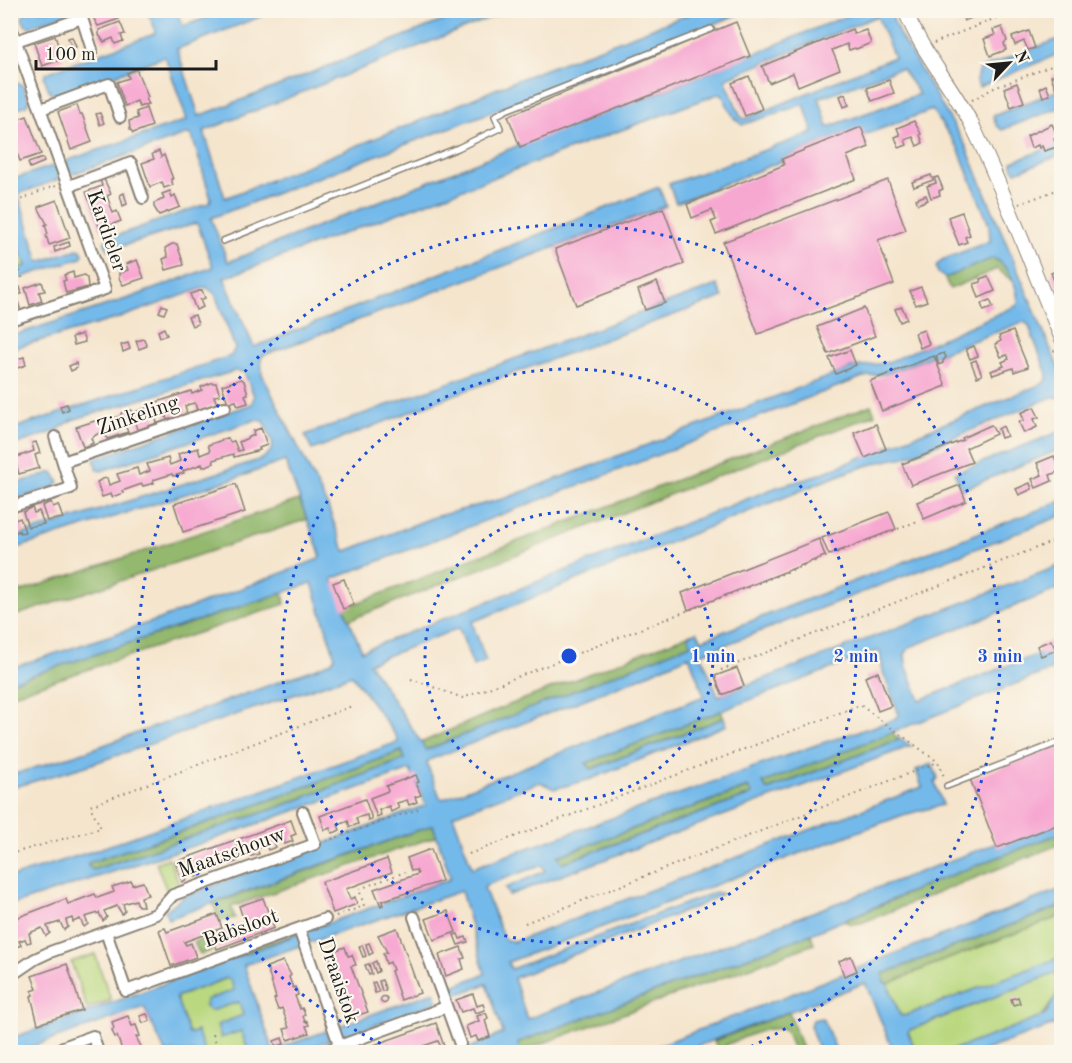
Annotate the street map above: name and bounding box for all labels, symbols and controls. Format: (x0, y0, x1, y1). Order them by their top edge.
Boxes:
scale bar (36, 33, 216, 71)
north arrow (979, 33, 1039, 93)
text: 100 m (45, 46, 96, 64)
text: N (1011, 48, 1031, 67)
street label: Kardieler (82, 187, 130, 275)
street label: Zinkeling (94, 392, 182, 440)
centre of rings (559, 646, 579, 666)
text: 1 min (690, 648, 736, 666)
text: 2 min (833, 648, 879, 666)
text: 3 min (977, 648, 1023, 666)
street label: Maatschouw (175, 824, 289, 882)
street label: Babsloot (200, 906, 282, 952)
street label: Draaistok (314, 935, 362, 1027)

